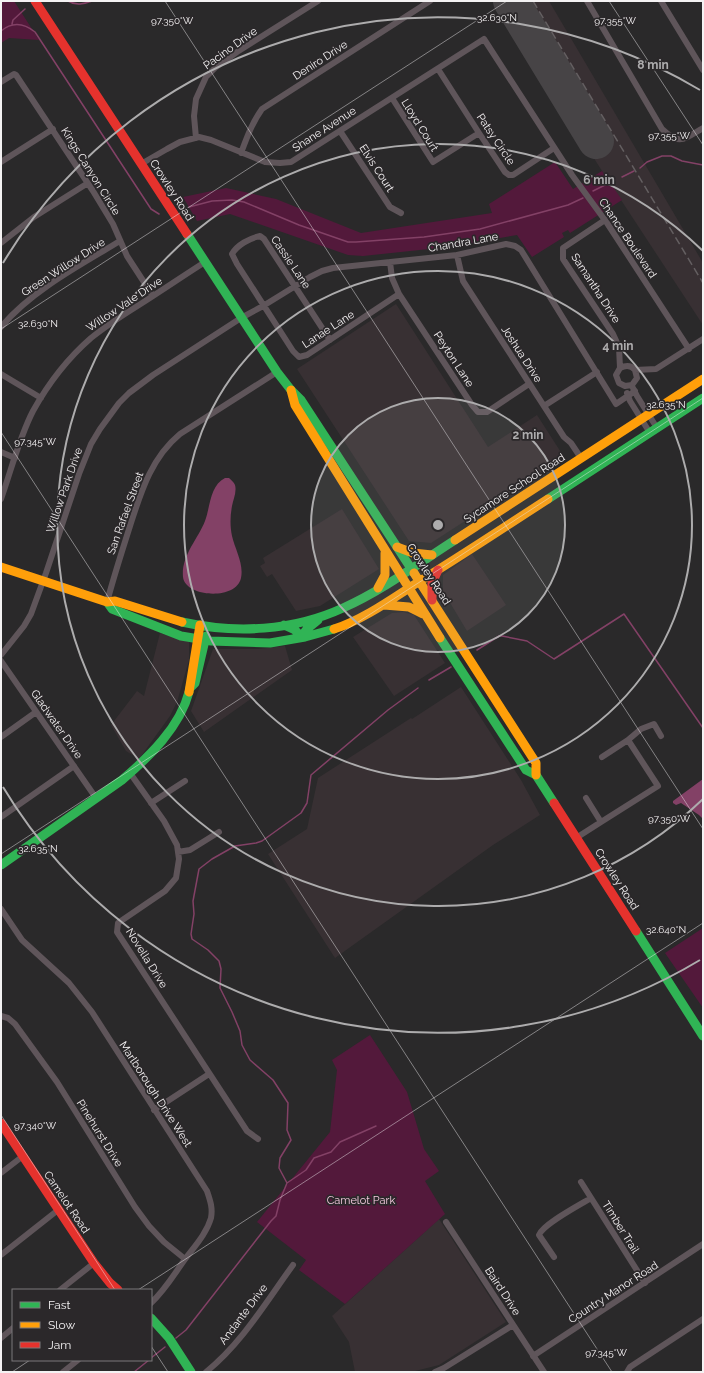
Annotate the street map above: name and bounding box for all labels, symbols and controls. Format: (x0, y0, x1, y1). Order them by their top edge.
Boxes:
text: 32.630°N (477, 12, 517, 23)
text: 97.350°W (151, 15, 194, 26)
text: 97.355°W (594, 15, 636, 26)
street label: Pacino Drive (201, 24, 260, 72)
street label: Deniro Drive (291, 38, 350, 83)
text: 8 min (637, 58, 669, 72)
street label: Lloyd Court (398, 97, 441, 154)
street label: Shane Avenue (290, 104, 359, 155)
street label: Patsy Circle (474, 111, 518, 168)
street label: Kings Canyon Circle (58, 125, 123, 218)
text: 97.355°W (648, 130, 690, 141)
street label: Elvis Court (356, 142, 397, 195)
street label: Crowley Road (147, 157, 196, 224)
text: 6 min (583, 173, 615, 187)
street label: Chance Boulevard (596, 196, 659, 281)
street label: Chandra Lane (427, 230, 500, 255)
street label: Cassie Lane (268, 233, 313, 292)
street label: Green Willow Drive (19, 235, 108, 299)
street label: Samantha Drive (568, 251, 623, 326)
street label: Willow Vale Drive (84, 274, 165, 335)
street label: Lanae Lane (300, 308, 357, 351)
text: 32.630°N (18, 318, 58, 329)
street label: Joshua Drive (498, 323, 545, 386)
street label: Peyton Lane (431, 329, 477, 390)
text: 4 min (602, 339, 634, 353)
text: 32.635°N (646, 399, 686, 410)
text: 2 min (512, 428, 544, 442)
text: 97.345°W (14, 436, 56, 447)
street label: Willow Park Drive (44, 445, 85, 534)
street label: Sycamore School Road (461, 451, 567, 526)
street label: San Rafael Street (104, 470, 147, 556)
centre of rings (431, 518, 445, 532)
street label: Crowley Road (404, 541, 453, 608)
street label: Gladwater Drive (28, 687, 85, 762)
text: 97.350°W (648, 813, 691, 824)
text: 32.635°N (18, 843, 58, 854)
street label: Crowley Road (592, 846, 641, 913)
text: 32.640°N (646, 924, 686, 935)
street label: Novella Drive (123, 926, 170, 991)
street label: Marlborough Drive West (117, 1039, 195, 1150)
street label: Pinehurst Drive (74, 1097, 126, 1170)
text: 97.340°W (14, 1120, 57, 1131)
street label: Camelot Road (41, 1169, 92, 1236)
park label: Camelot Park (327, 1194, 395, 1207)
street label: Timber Trail (599, 1199, 642, 1256)
street label: Country Manor Road (566, 1258, 661, 1326)
street label: Baird Drive (482, 1265, 523, 1318)
street label: Andante Drive (217, 1281, 271, 1347)
legend (12, 1289, 152, 1361)
text: Fast (48, 1298, 71, 1312)
text: Slow (48, 1318, 75, 1332)
text: Jam (48, 1338, 71, 1352)
text: 97.345°W (585, 1347, 627, 1358)

